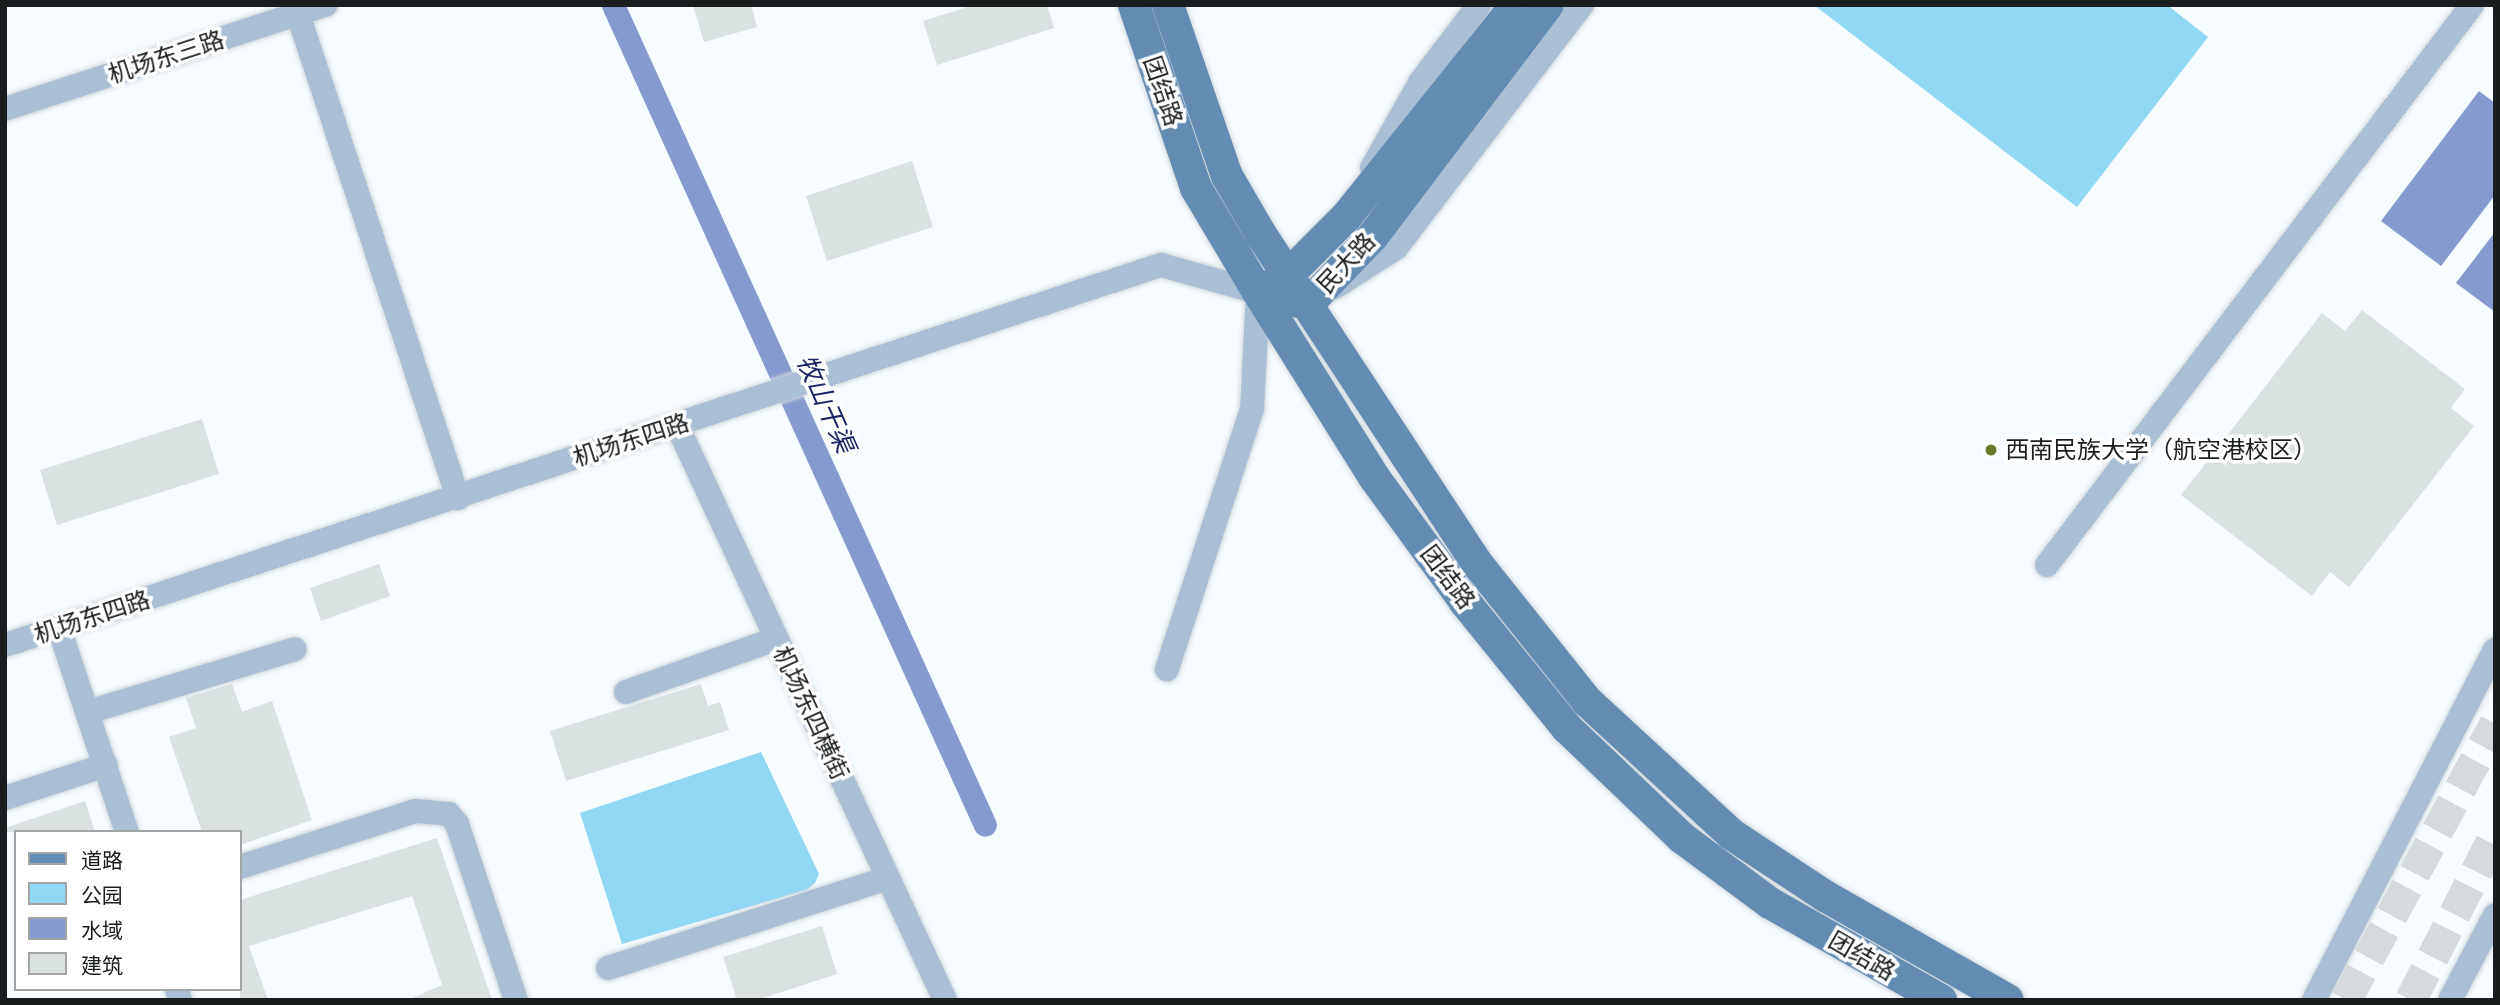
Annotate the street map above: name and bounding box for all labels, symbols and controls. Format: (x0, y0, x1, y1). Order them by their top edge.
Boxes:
street label: 机场东三路 (104, 25, 228, 89)
street label: 团结路 (1138, 52, 1188, 130)
street label: 民大路 (1311, 227, 1381, 299)
water label: 牧山干渠 (790, 350, 860, 458)
street label: 机场东四路 (569, 408, 693, 472)
place label: 西南民族大学（航空港校区） (2005, 436, 2317, 464)
marker: 西南民族大学（航空港校区） (1983, 442, 1999, 458)
street label: 团结路 (1415, 540, 1481, 614)
street label: 机场东四路 (30, 585, 154, 649)
street label: 机场东四横街 (768, 642, 854, 784)
legend (14, 830, 242, 991)
text: 道路 (81, 848, 123, 872)
text: 公园 (81, 883, 123, 907)
text: 水域 (81, 918, 123, 942)
street label: 团结路 (1824, 926, 1900, 986)
text: 建筑 (81, 953, 123, 977)

